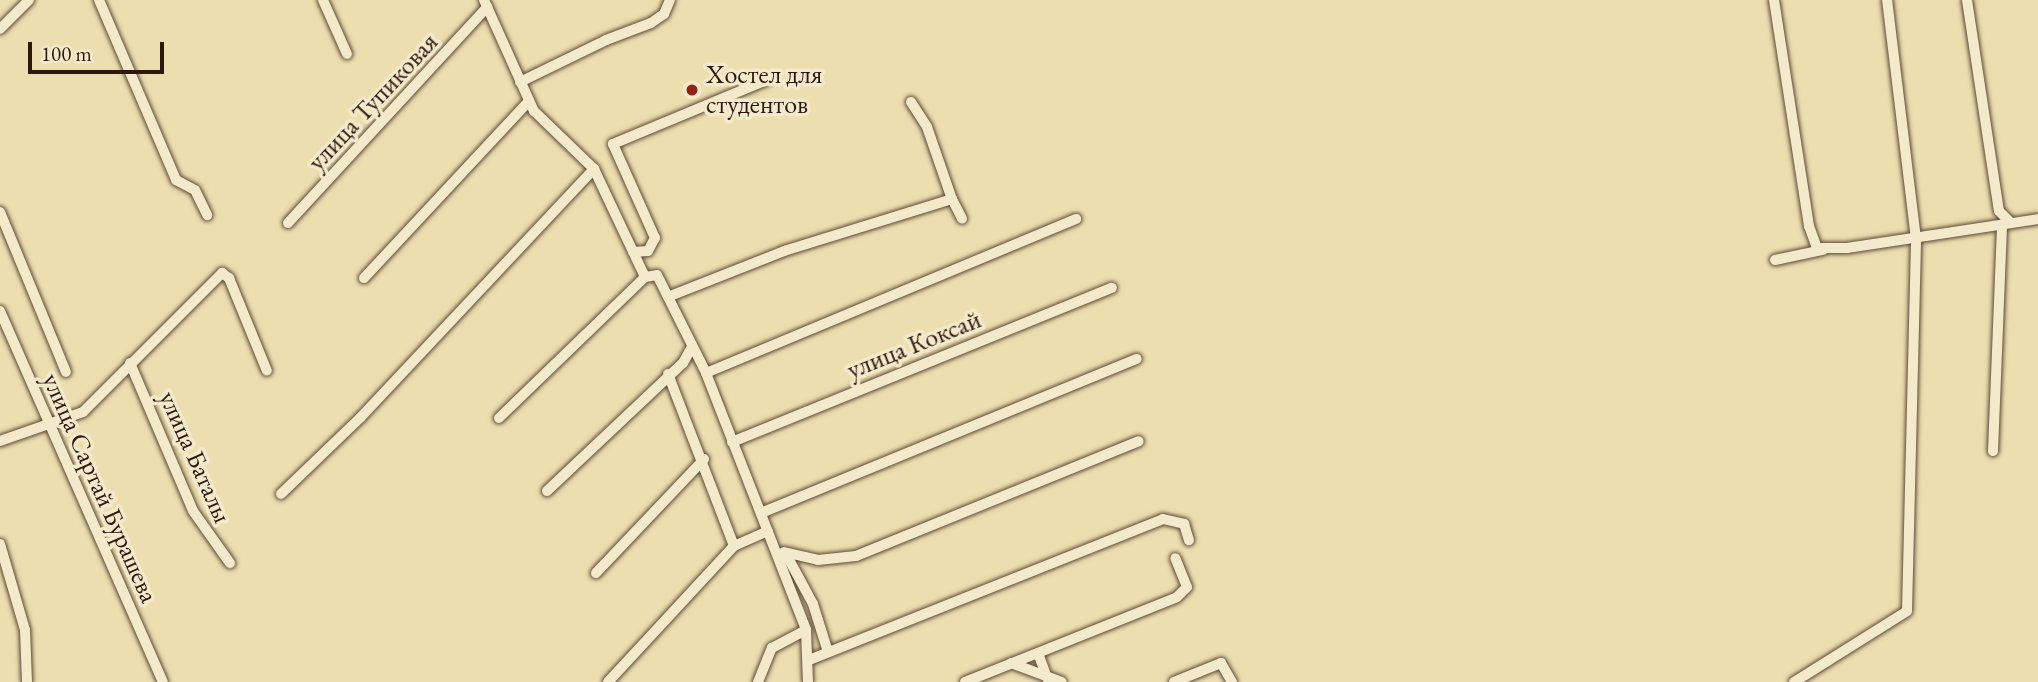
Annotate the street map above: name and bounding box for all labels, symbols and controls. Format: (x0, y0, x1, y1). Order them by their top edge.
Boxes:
street label: улица Тупиковая (301, 27, 445, 177)
scale bar (32, 28, 168, 72)
text: 100 m (41, 40, 92, 67)
place label: Хостел для студентов (706, 59, 822, 120)
marker: Хостел для студентов (684, 82, 700, 98)
street label: улица Коксай (842, 304, 986, 386)
street label: улица Сартай Бурашева (35, 368, 165, 608)
street label: улица Баталы (152, 386, 238, 528)

